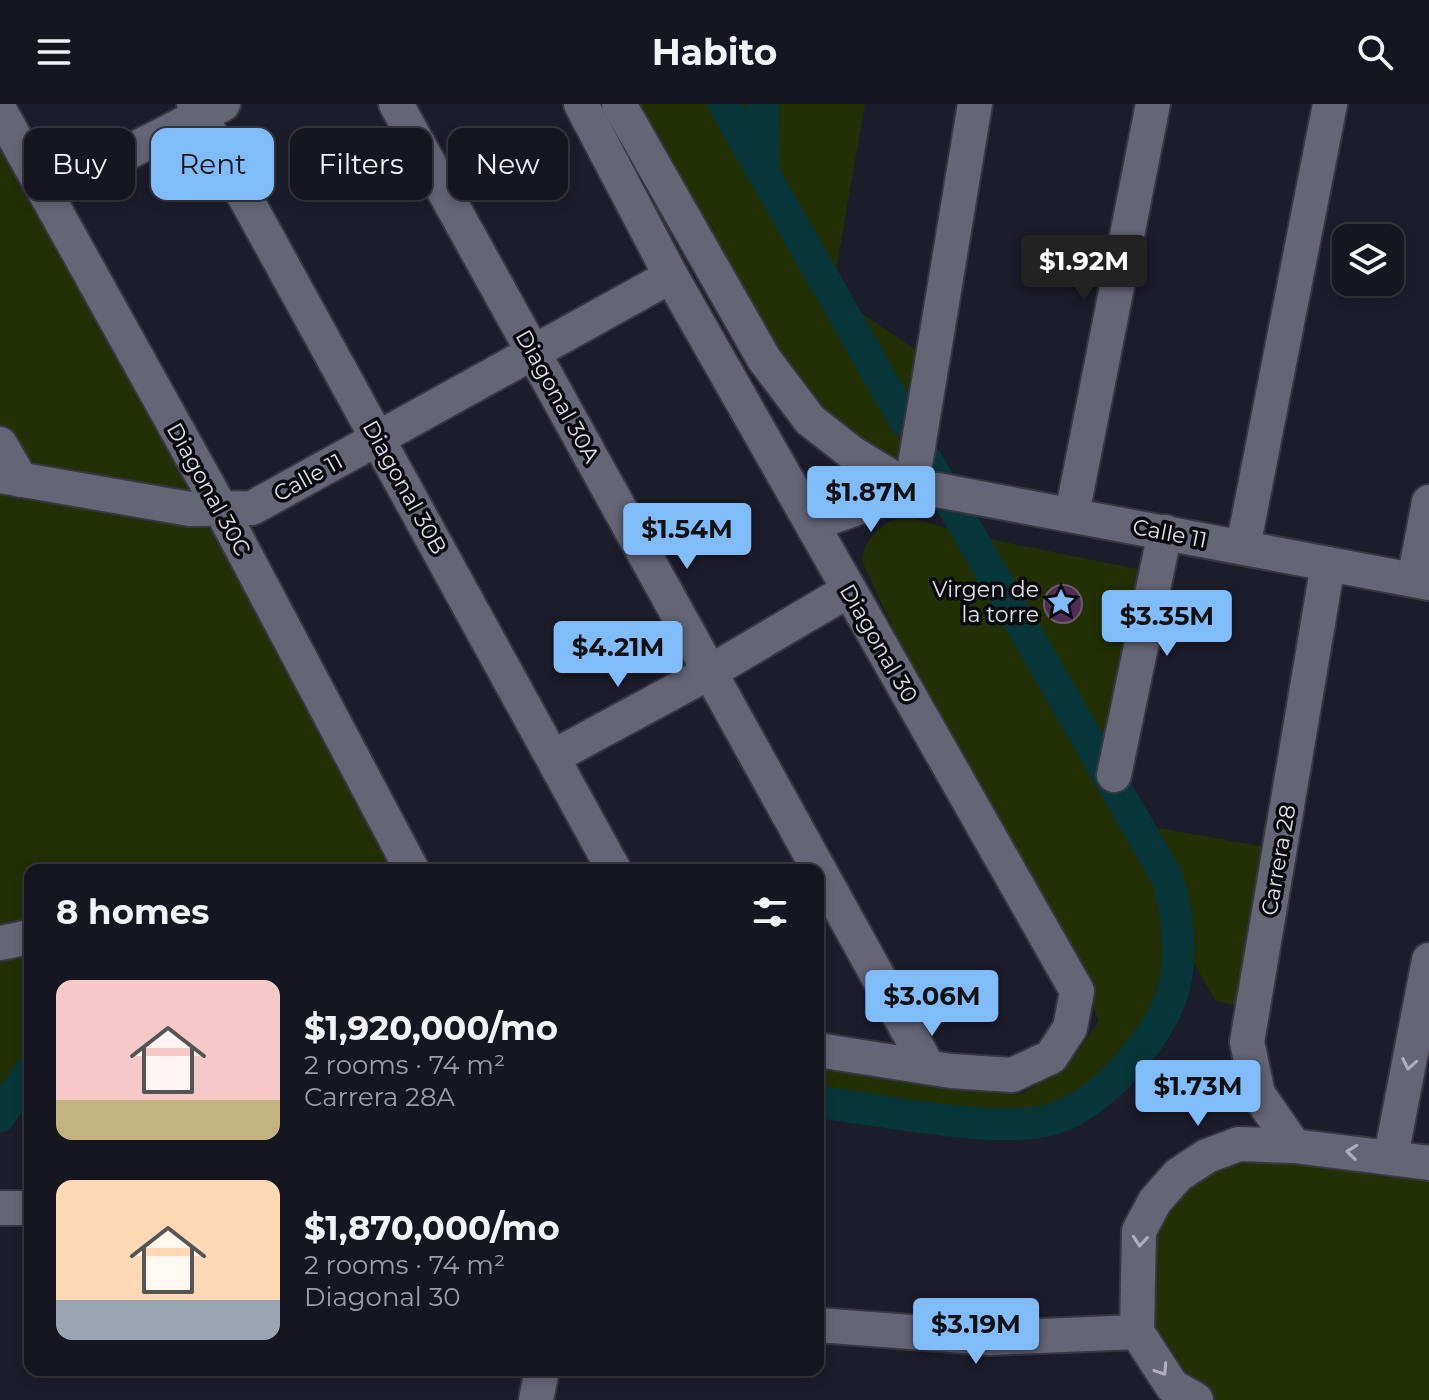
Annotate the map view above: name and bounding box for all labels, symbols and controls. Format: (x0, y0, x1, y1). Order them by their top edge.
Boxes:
icon: menu (32, 30, 76, 74)
text: Habito (652, 30, 777, 74)
icon: search (1353, 30, 1397, 74)
chip: Buy (24, 128, 135, 200)
chip: Rent (151, 128, 274, 200)
chip: Filters (290, 128, 432, 200)
chip: New (448, 128, 568, 200)
map controls (1332, 224, 1404, 296)
button: layers (1332, 224, 1404, 296)
pin: $1.92M (1019, 235, 1149, 303)
text: $1.92M (1039, 245, 1129, 277)
street label: Diagonal 30A (510, 325, 605, 468)
street label: Diagonal 30B (357, 416, 452, 559)
street label: Diagonal 30C (161, 418, 256, 561)
street label: Calle 11 (269, 447, 348, 507)
pin: $1.87M (806, 466, 936, 534)
text: $1.87M (825, 476, 917, 508)
pin: $1.54M (622, 503, 752, 571)
text: $1.54M (641, 513, 733, 545)
street label: Calle 11 (1130, 513, 1209, 554)
place label: Virgen de la torre (932, 576, 1039, 628)
street label: Diagonal 30 (834, 579, 923, 707)
place icon: Virgen de la torre (1046, 587, 1076, 617)
pin: $3.35M (1102, 590, 1232, 658)
text: $3.35M (1120, 600, 1214, 632)
pin: $4.21M (553, 621, 683, 689)
text: $4.21M (572, 631, 664, 663)
street label: Carrera 28 (1255, 803, 1302, 918)
icon: filters (748, 890, 792, 934)
text: 8 homes (56, 891, 209, 933)
pin: $3.06M (867, 970, 997, 1038)
text: $3.06M (883, 980, 981, 1012)
text: $1,920,000/mo (304, 1007, 558, 1049)
icon: home (120, 1012, 216, 1108)
text: 2 rooms · 74 m² (304, 1049, 505, 1081)
one-way arrow (1401, 1057, 1418, 1070)
pin: $1.73M (1133, 1060, 1263, 1128)
text: $1.73M (1153, 1070, 1243, 1102)
text: Carrera 28A (304, 1081, 455, 1113)
one-way arrow (1345, 1143, 1358, 1160)
text: $1,870,000/mo (304, 1207, 560, 1249)
icon: home (120, 1212, 216, 1308)
one-way arrow (1132, 1234, 1149, 1247)
text: 2 rooms · 74 m² (304, 1249, 505, 1281)
text: Diagonal 30 (304, 1281, 461, 1313)
pin: $3.19M (911, 1298, 1041, 1366)
text: $3.19M (931, 1308, 1021, 1340)
one-way arrow (1153, 1362, 1168, 1376)

